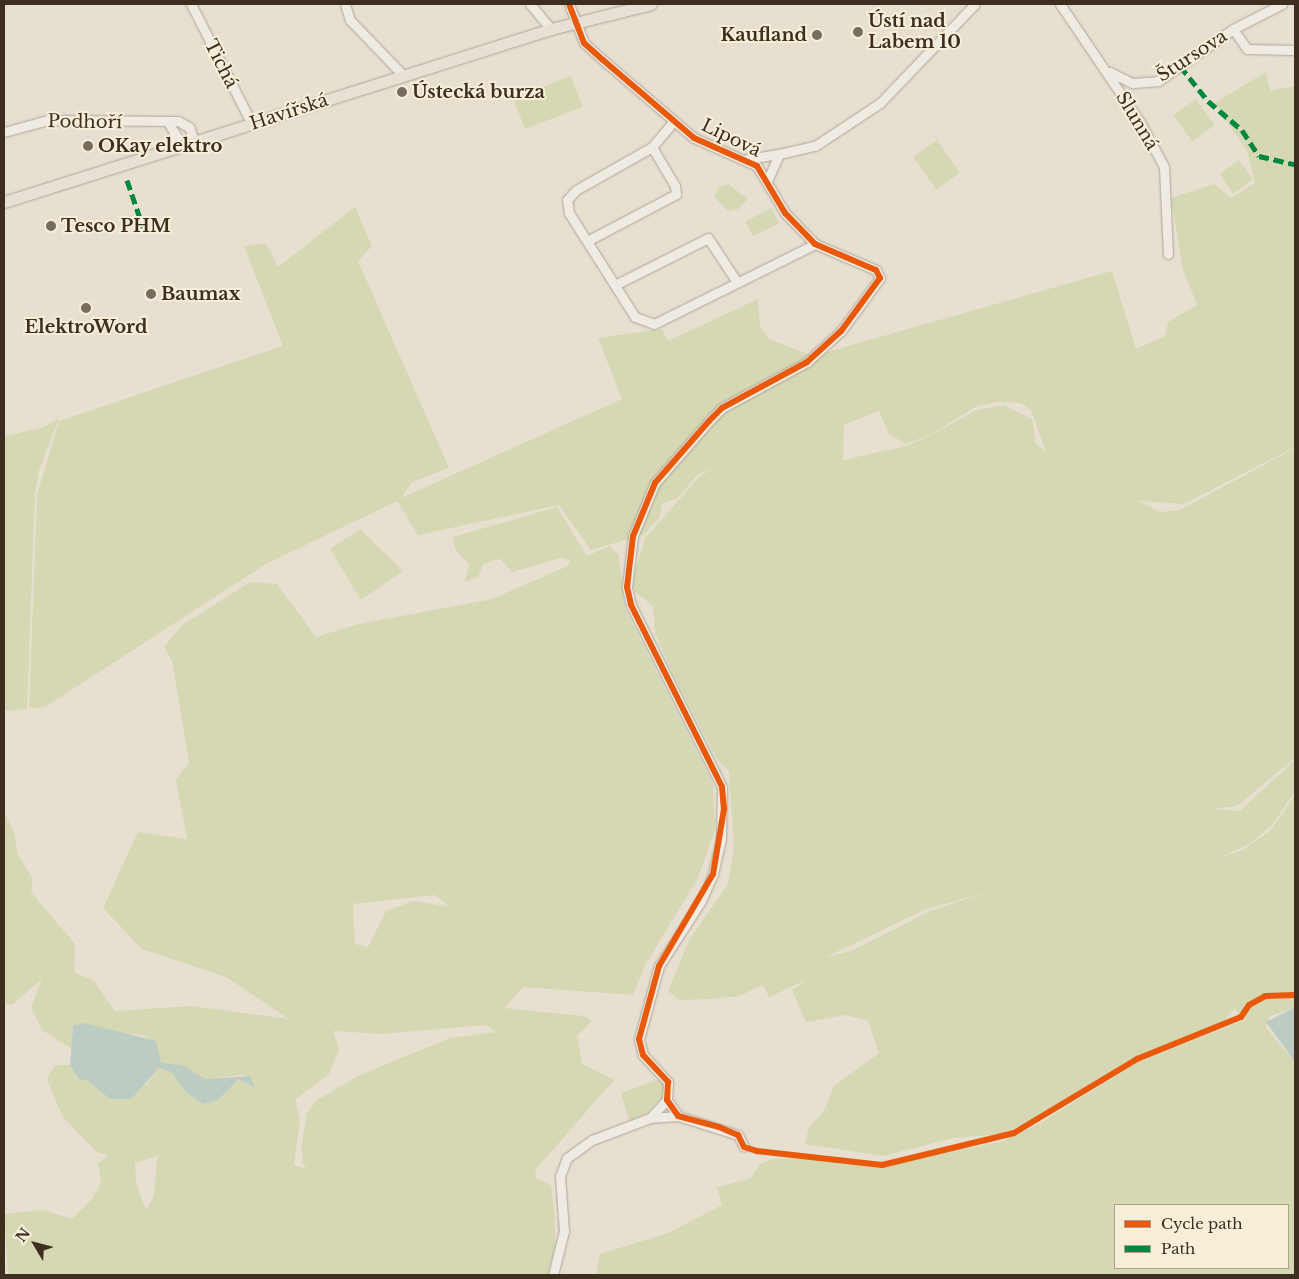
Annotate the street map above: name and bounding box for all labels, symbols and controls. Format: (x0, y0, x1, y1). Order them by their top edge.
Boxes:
place label: Ústí nad Labem 10 (868, 11, 961, 54)
place label: Kaufland (720, 24, 807, 46)
street label: Štursova (1153, 25, 1231, 87)
marker: Ústí nad Labem 10 (852, 26, 864, 38)
marker: Kaufland (811, 29, 823, 41)
street label: Tichá (200, 36, 242, 92)
place label: Ústecká burza (412, 81, 545, 103)
marker: Ústecká burza (396, 86, 408, 98)
street label: Slunná (1111, 88, 1163, 154)
street label: Havířská (247, 89, 331, 135)
street label: Podhoří (48, 111, 122, 133)
street label: Lipová (698, 114, 764, 162)
place label: OKay elektro (98, 135, 223, 157)
marker: OKay elektro (82, 140, 94, 152)
place label: Tesco PHM (61, 215, 171, 237)
marker: Tesco PHM (45, 220, 57, 232)
place label: Baumax (161, 283, 240, 305)
marker: Baumax (145, 288, 157, 300)
marker: ElektroWord (80, 302, 92, 314)
place label: ElektroWord (25, 316, 147, 338)
legend (1114, 1204, 1289, 1269)
text: Cycle path (1161, 1214, 1243, 1233)
north arrow (10, 1219, 60, 1269)
text: N (12, 1224, 34, 1246)
text: Path (1161, 1239, 1195, 1258)

